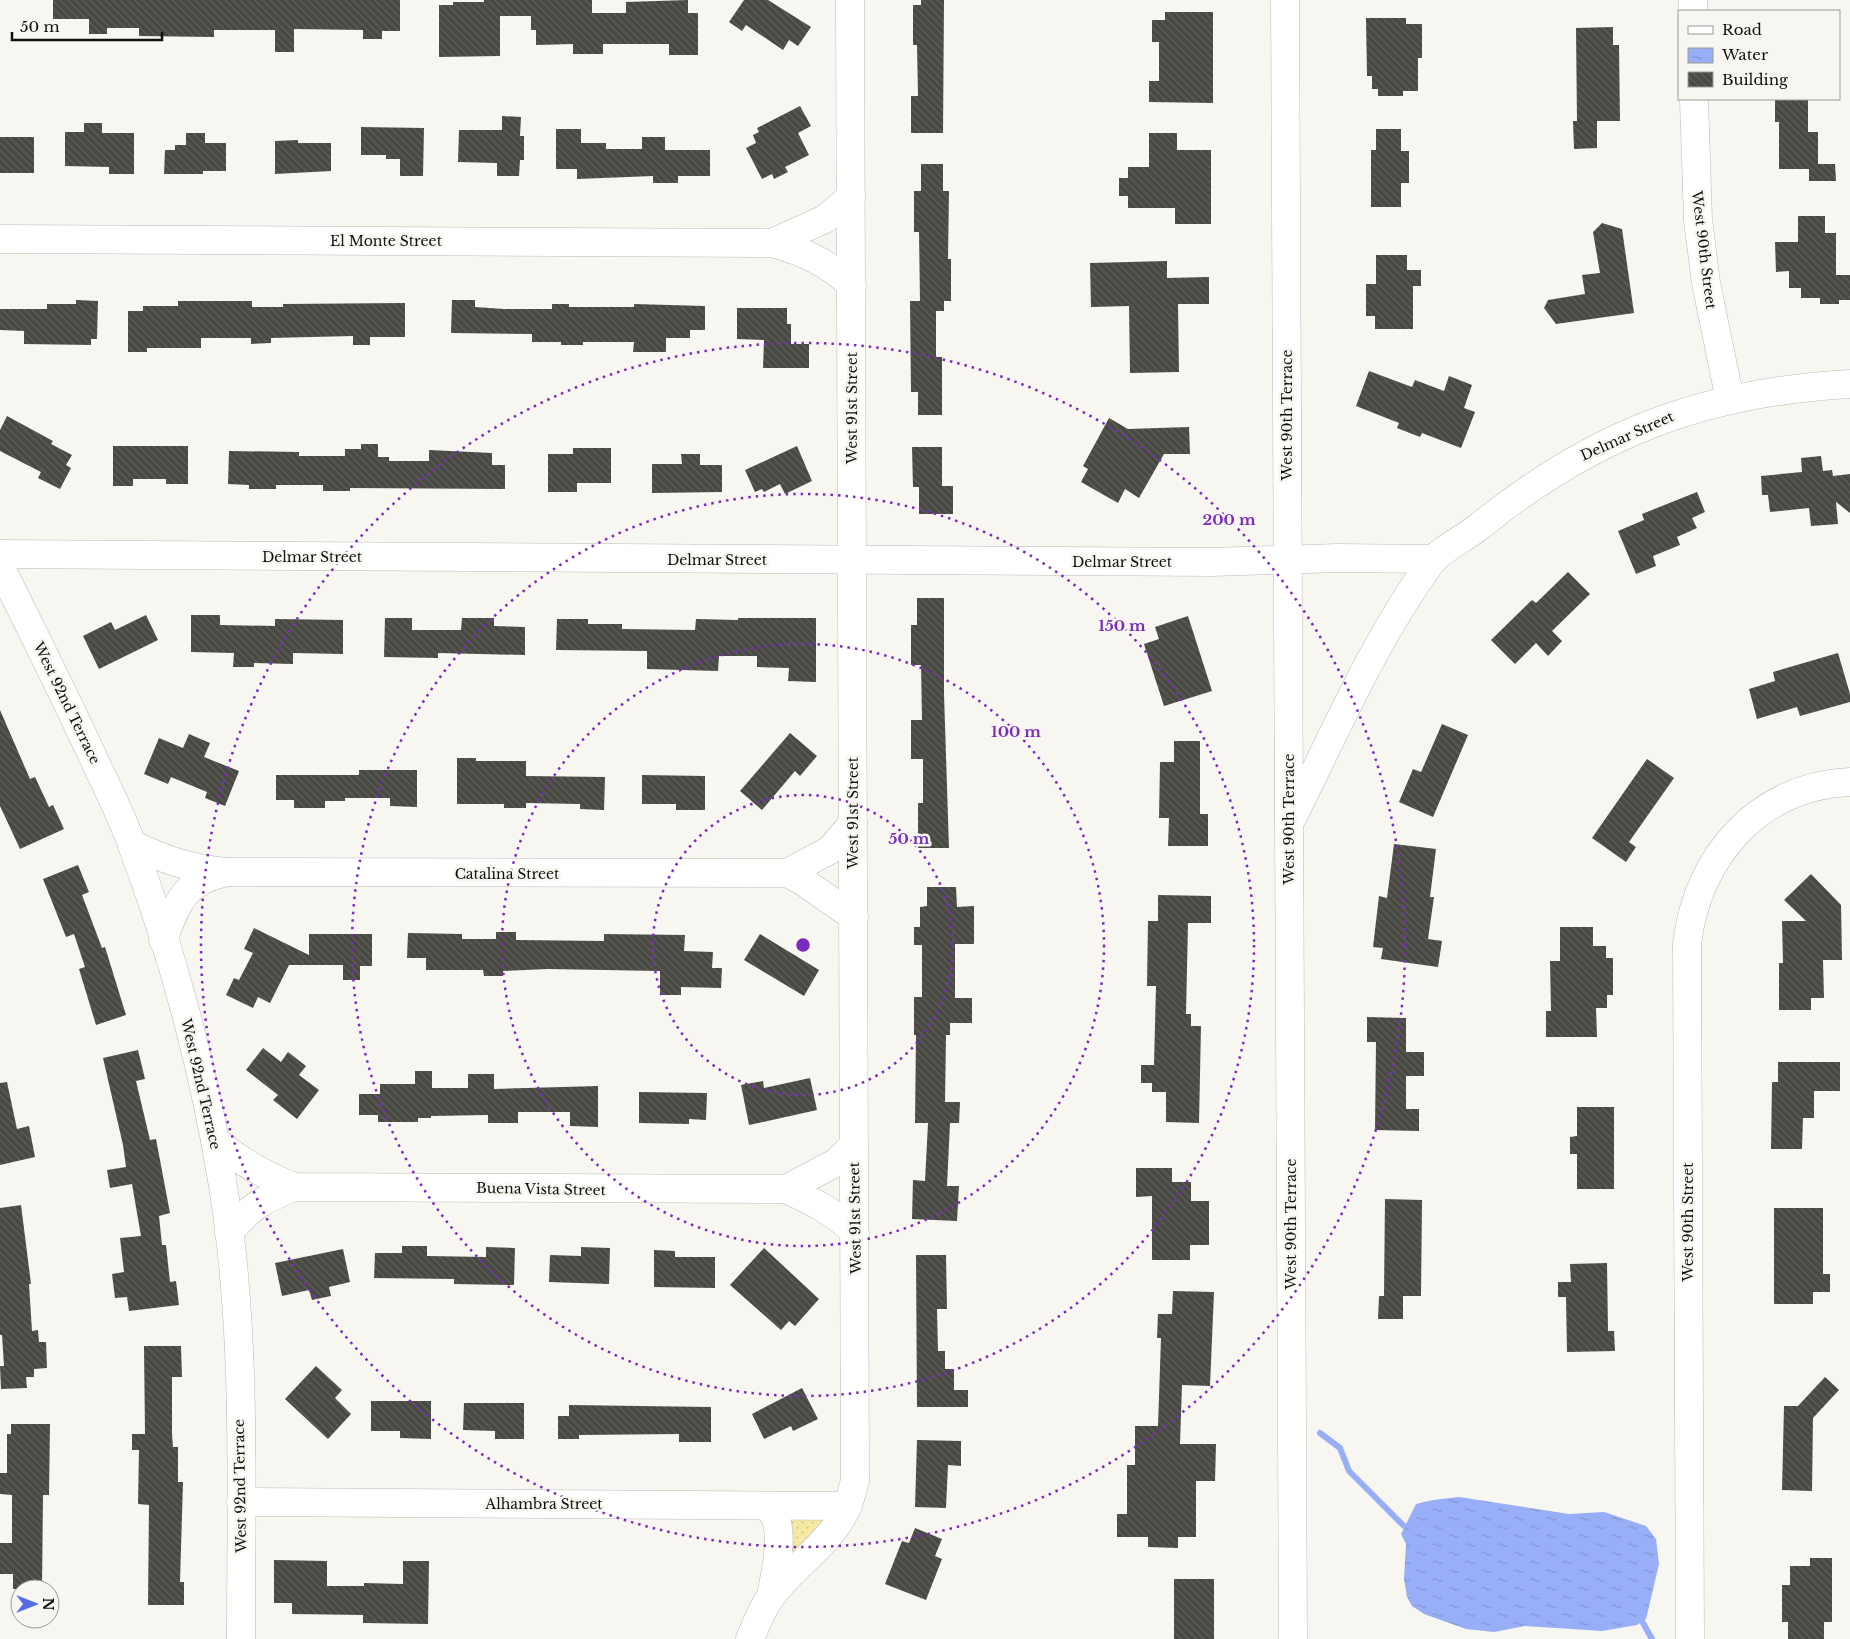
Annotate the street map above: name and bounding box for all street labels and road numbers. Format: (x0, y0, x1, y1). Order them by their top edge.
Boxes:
street label: West 90th Street (1688, 189, 1720, 311)
street label: El Monte Street (330, 232, 443, 250)
street label: West 90th Terrace (1278, 350, 1296, 481)
street label: West 91st Street (843, 351, 861, 465)
street label: Delmar Street (1578, 407, 1677, 465)
street label: Delmar Street (262, 548, 363, 566)
street label: Delmar Street (667, 551, 768, 569)
street label: Delmar Street (1072, 553, 1173, 571)
street label: West 92nd Terrace (29, 638, 104, 767)
street label: West 90th Terrace (1280, 754, 1298, 885)
street label: West 91st Street (844, 756, 862, 870)
street label: Catalina Street (455, 865, 560, 883)
street label: West 92nd Terrace (177, 1016, 225, 1151)
street label: West 90th Terrace (1282, 1159, 1300, 1290)
street label: West 91st Street (845, 1161, 865, 1275)
street label: West 90th Street (1679, 1162, 1697, 1283)
street label: Buena Vista Street (476, 1179, 607, 1199)
street label: West 92nd Terrace (230, 1419, 250, 1554)
street label: Alhambra Street (484, 1495, 603, 1513)

